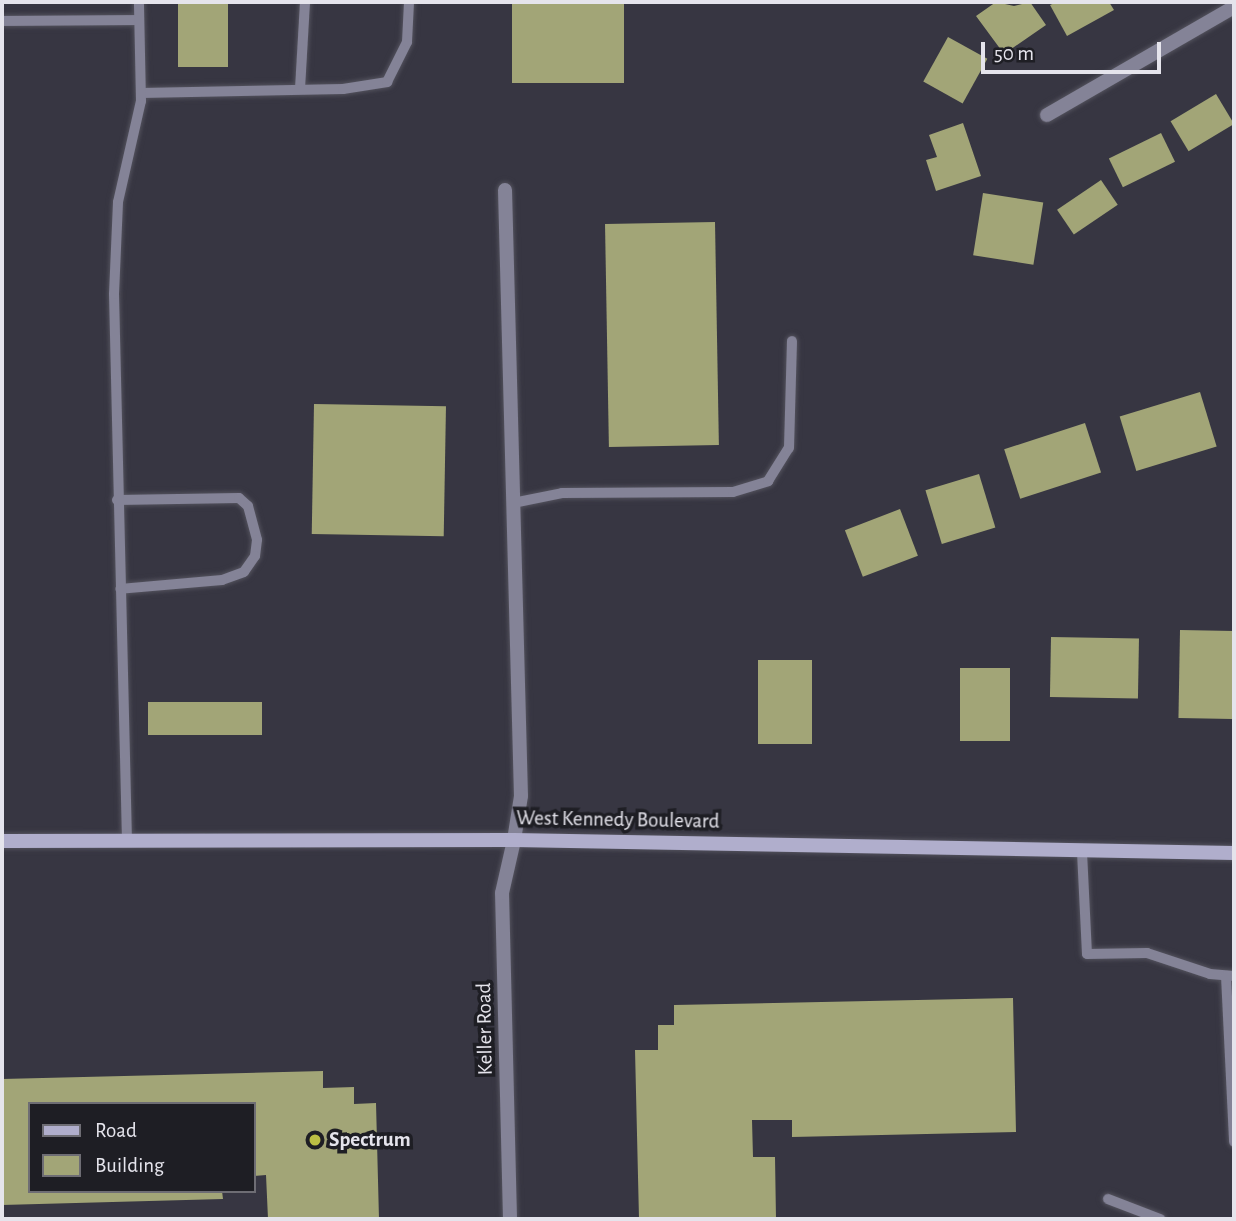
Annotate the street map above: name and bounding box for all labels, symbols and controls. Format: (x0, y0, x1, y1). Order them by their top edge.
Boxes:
scale bar (984, 28, 1164, 72)
text: 50 m (994, 43, 1034, 64)
street label: West Kennedy Boulevard (516, 806, 720, 834)
street label: Keller Road (472, 982, 498, 1076)
legend (28, 1102, 256, 1193)
text: Road (95, 1120, 137, 1141)
place label: Spectrum (329, 1127, 411, 1153)
marker: Spectrum (307, 1132, 323, 1148)
text: Building (95, 1155, 164, 1176)

